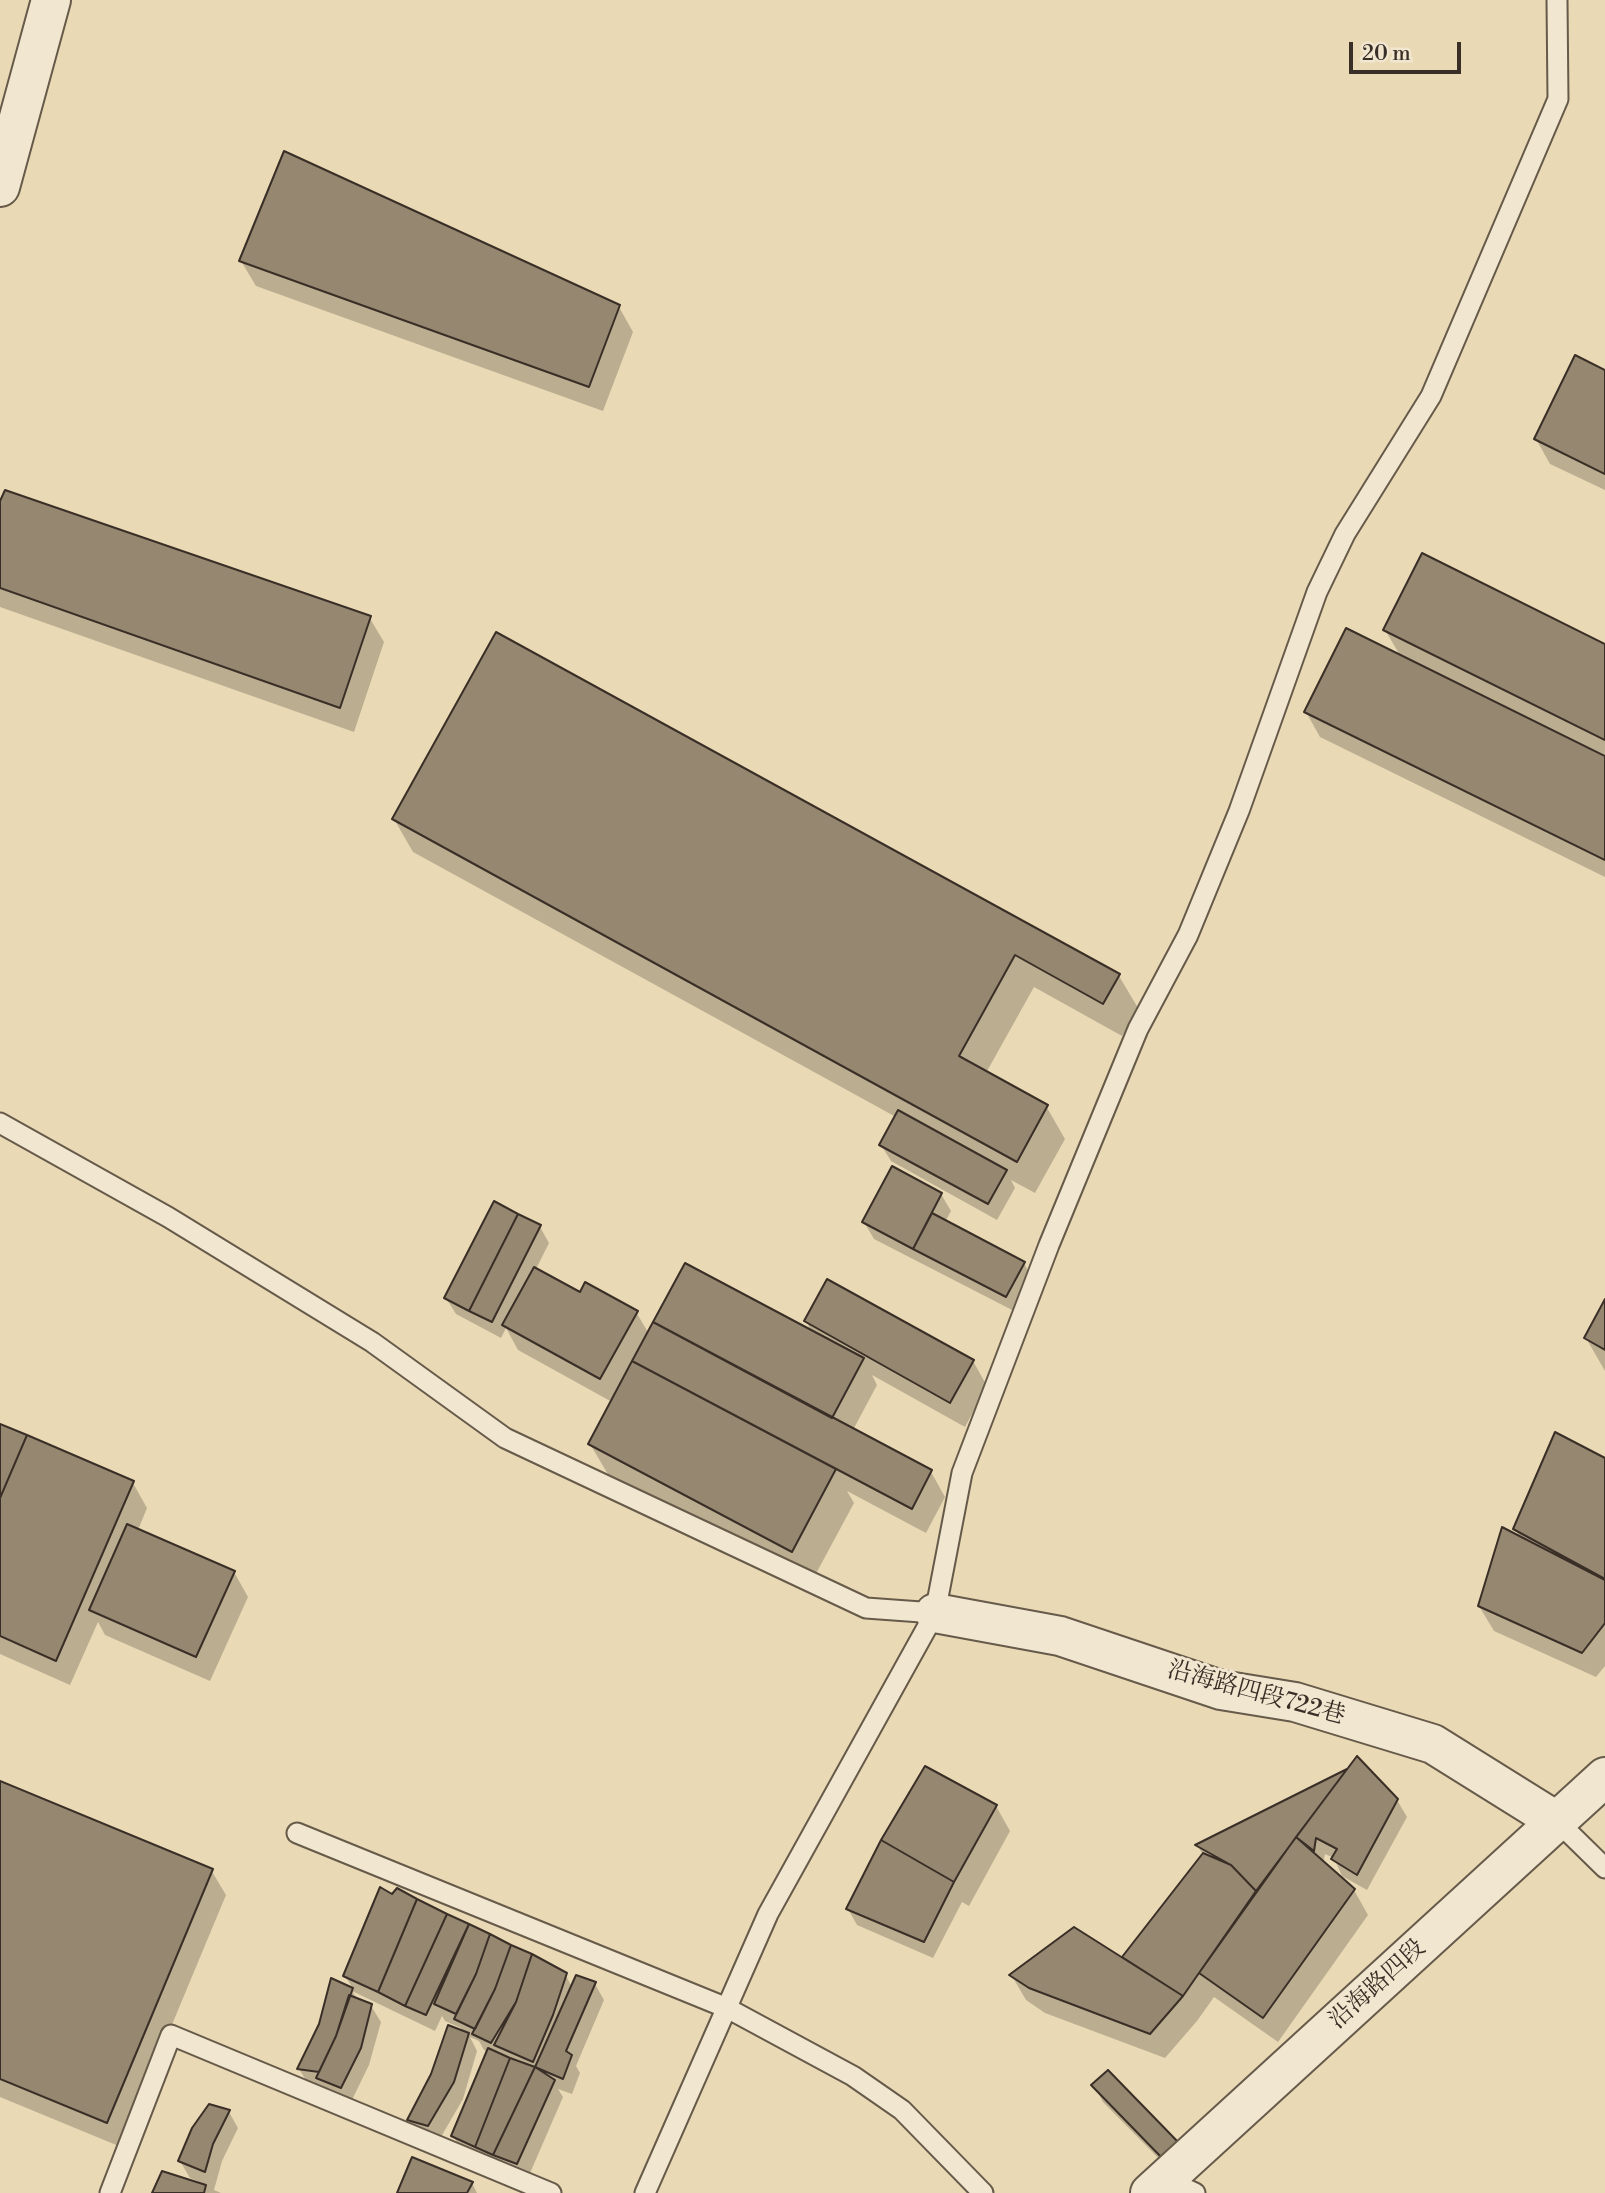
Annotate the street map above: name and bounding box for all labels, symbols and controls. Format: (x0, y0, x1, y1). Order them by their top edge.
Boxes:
scale bar (1353, 28, 1465, 72)
text: 20 m (1362, 41, 1411, 67)
street label: 沿海路四段722巷 (1164, 1656, 1348, 1732)
street label: 沿海路四段 (1324, 1934, 1432, 2036)

